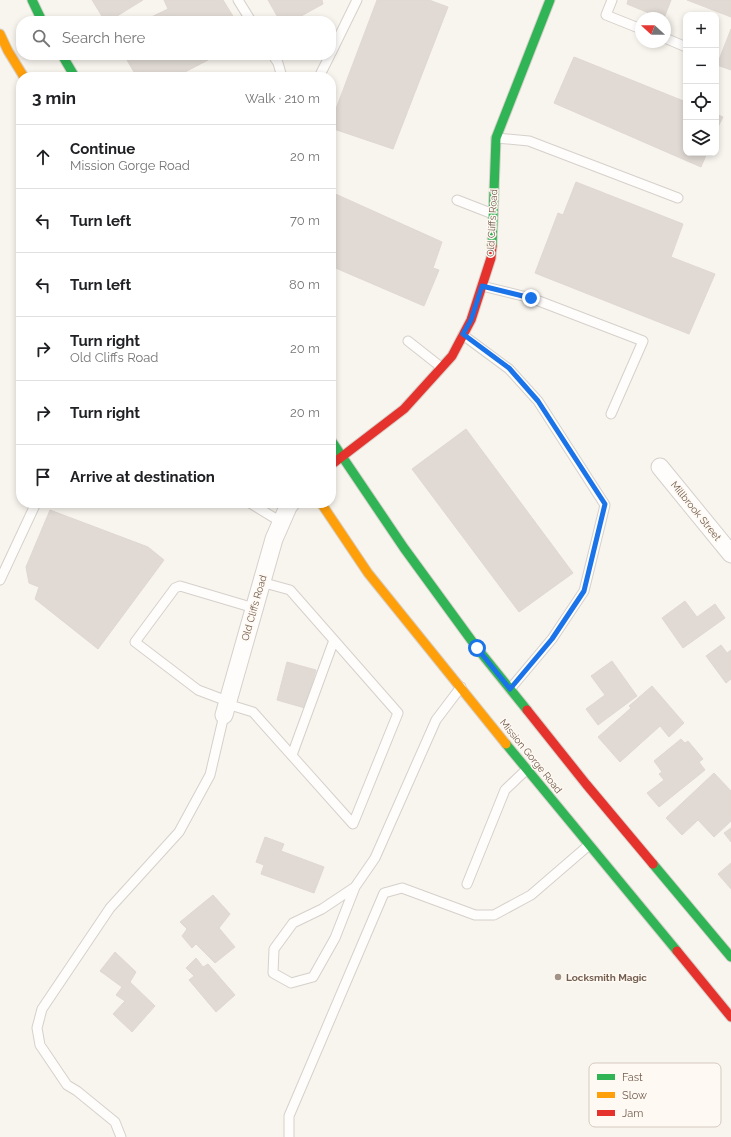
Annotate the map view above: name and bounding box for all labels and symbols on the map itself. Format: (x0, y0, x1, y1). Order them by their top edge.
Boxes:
north arrow (635, 12, 671, 48)
street label: Old Cliffs Road (485, 189, 499, 257)
route end (522, 289, 540, 307)
street label: Millbrook Street (669, 479, 724, 543)
street label: Old Cliffs Road (239, 574, 269, 642)
route start (468, 639, 486, 657)
street label: Mission Gorge Road (498, 717, 564, 795)
marker: Locksmith Magic (553, 972, 563, 982)
place label: Locksmith Magic (566, 972, 647, 983)
legend (589, 1063, 721, 1127)
text: Fast (622, 1071, 643, 1084)
text: Slow (622, 1089, 647, 1102)
text: Jam (622, 1107, 643, 1120)

